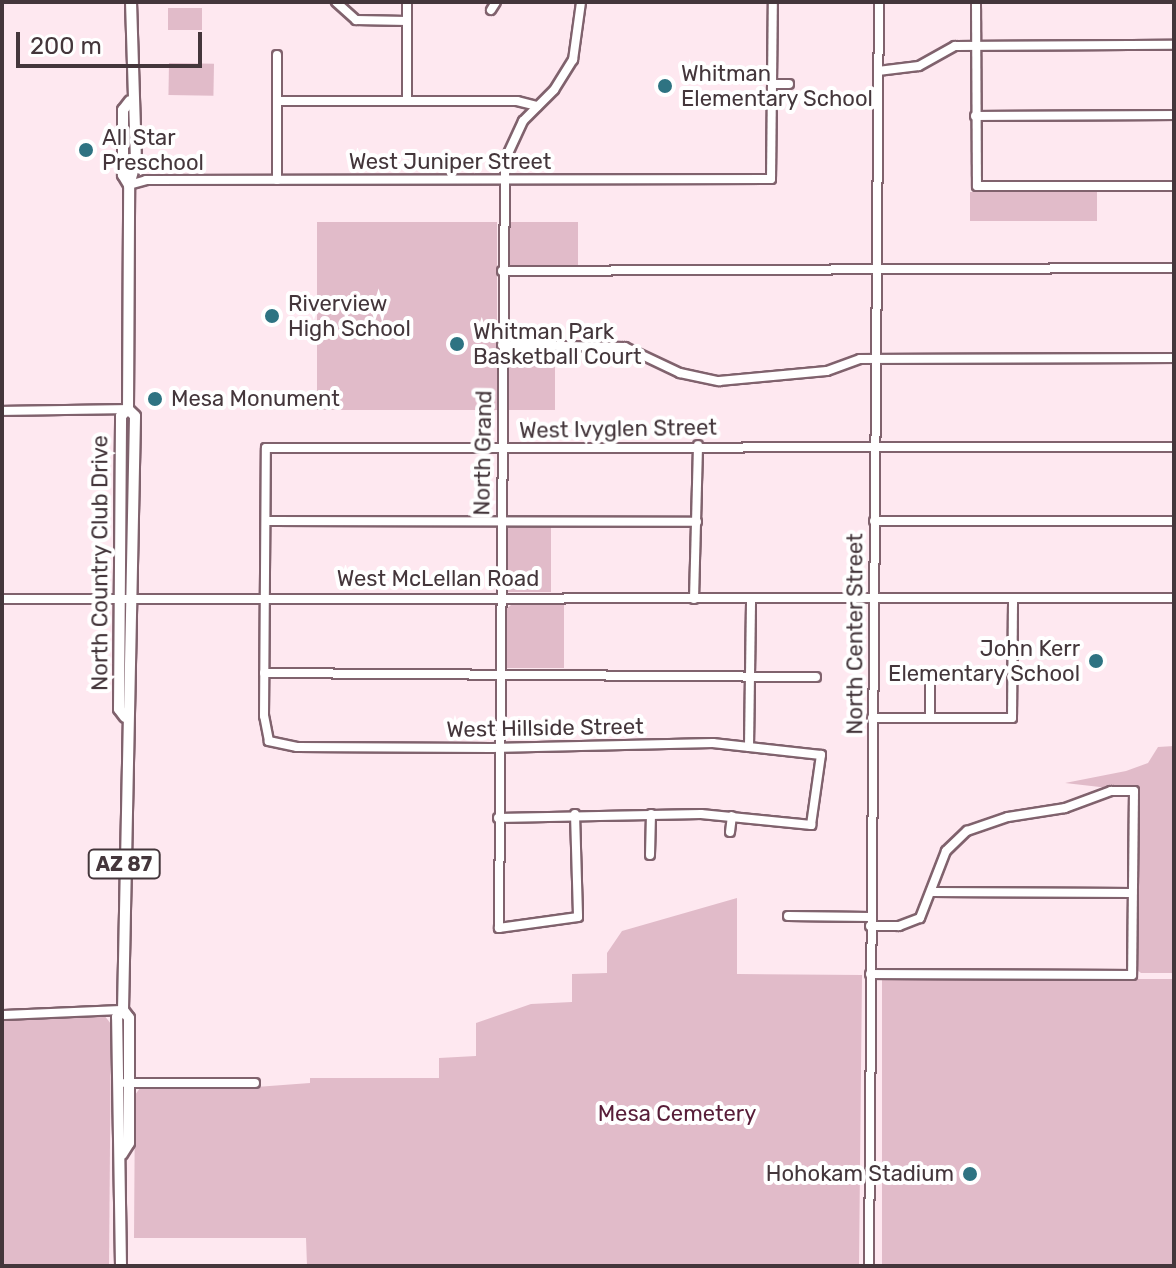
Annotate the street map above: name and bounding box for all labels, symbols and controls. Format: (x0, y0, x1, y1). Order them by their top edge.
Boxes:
scale bar (20, 16, 206, 66)
text: 200 m (30, 32, 102, 60)
place label: Whitman Elementary School (681, 60, 874, 112)
marker: Whitman Elementary School (656, 77, 674, 95)
place label: All Star Preschool (102, 124, 204, 176)
marker: All Star Preschool (77, 141, 95, 159)
street label: West Juniper Street (348, 149, 552, 175)
place label: Riverview High School (288, 290, 411, 342)
marker: Riverview High School (263, 307, 281, 325)
place label: Whitman Park Basketball Court (473, 318, 642, 370)
marker: Whitman Park Basketball Court (448, 335, 466, 353)
place label: Mesa Monument (171, 386, 340, 412)
marker: Mesa Monument (146, 390, 164, 408)
street label: North Grand (469, 390, 497, 516)
street label: West Ivyglen Street (519, 414, 717, 444)
street label: North Country Club Drive (87, 435, 113, 691)
street label: North Center Street (842, 533, 868, 735)
street label: West McLellan Road (337, 566, 539, 592)
place label: John Kerr Elementary School (887, 635, 1080, 686)
marker: John Kerr Elementary School (1087, 652, 1105, 670)
street label: West Hillside Street (446, 713, 644, 743)
road number: AZ 87 (86, 848, 162, 880)
park label: Mesa Cemetery (598, 1101, 756, 1127)
place label: Hohokam Stadium (766, 1161, 954, 1187)
marker: Hohokam Stadium (961, 1165, 979, 1183)

